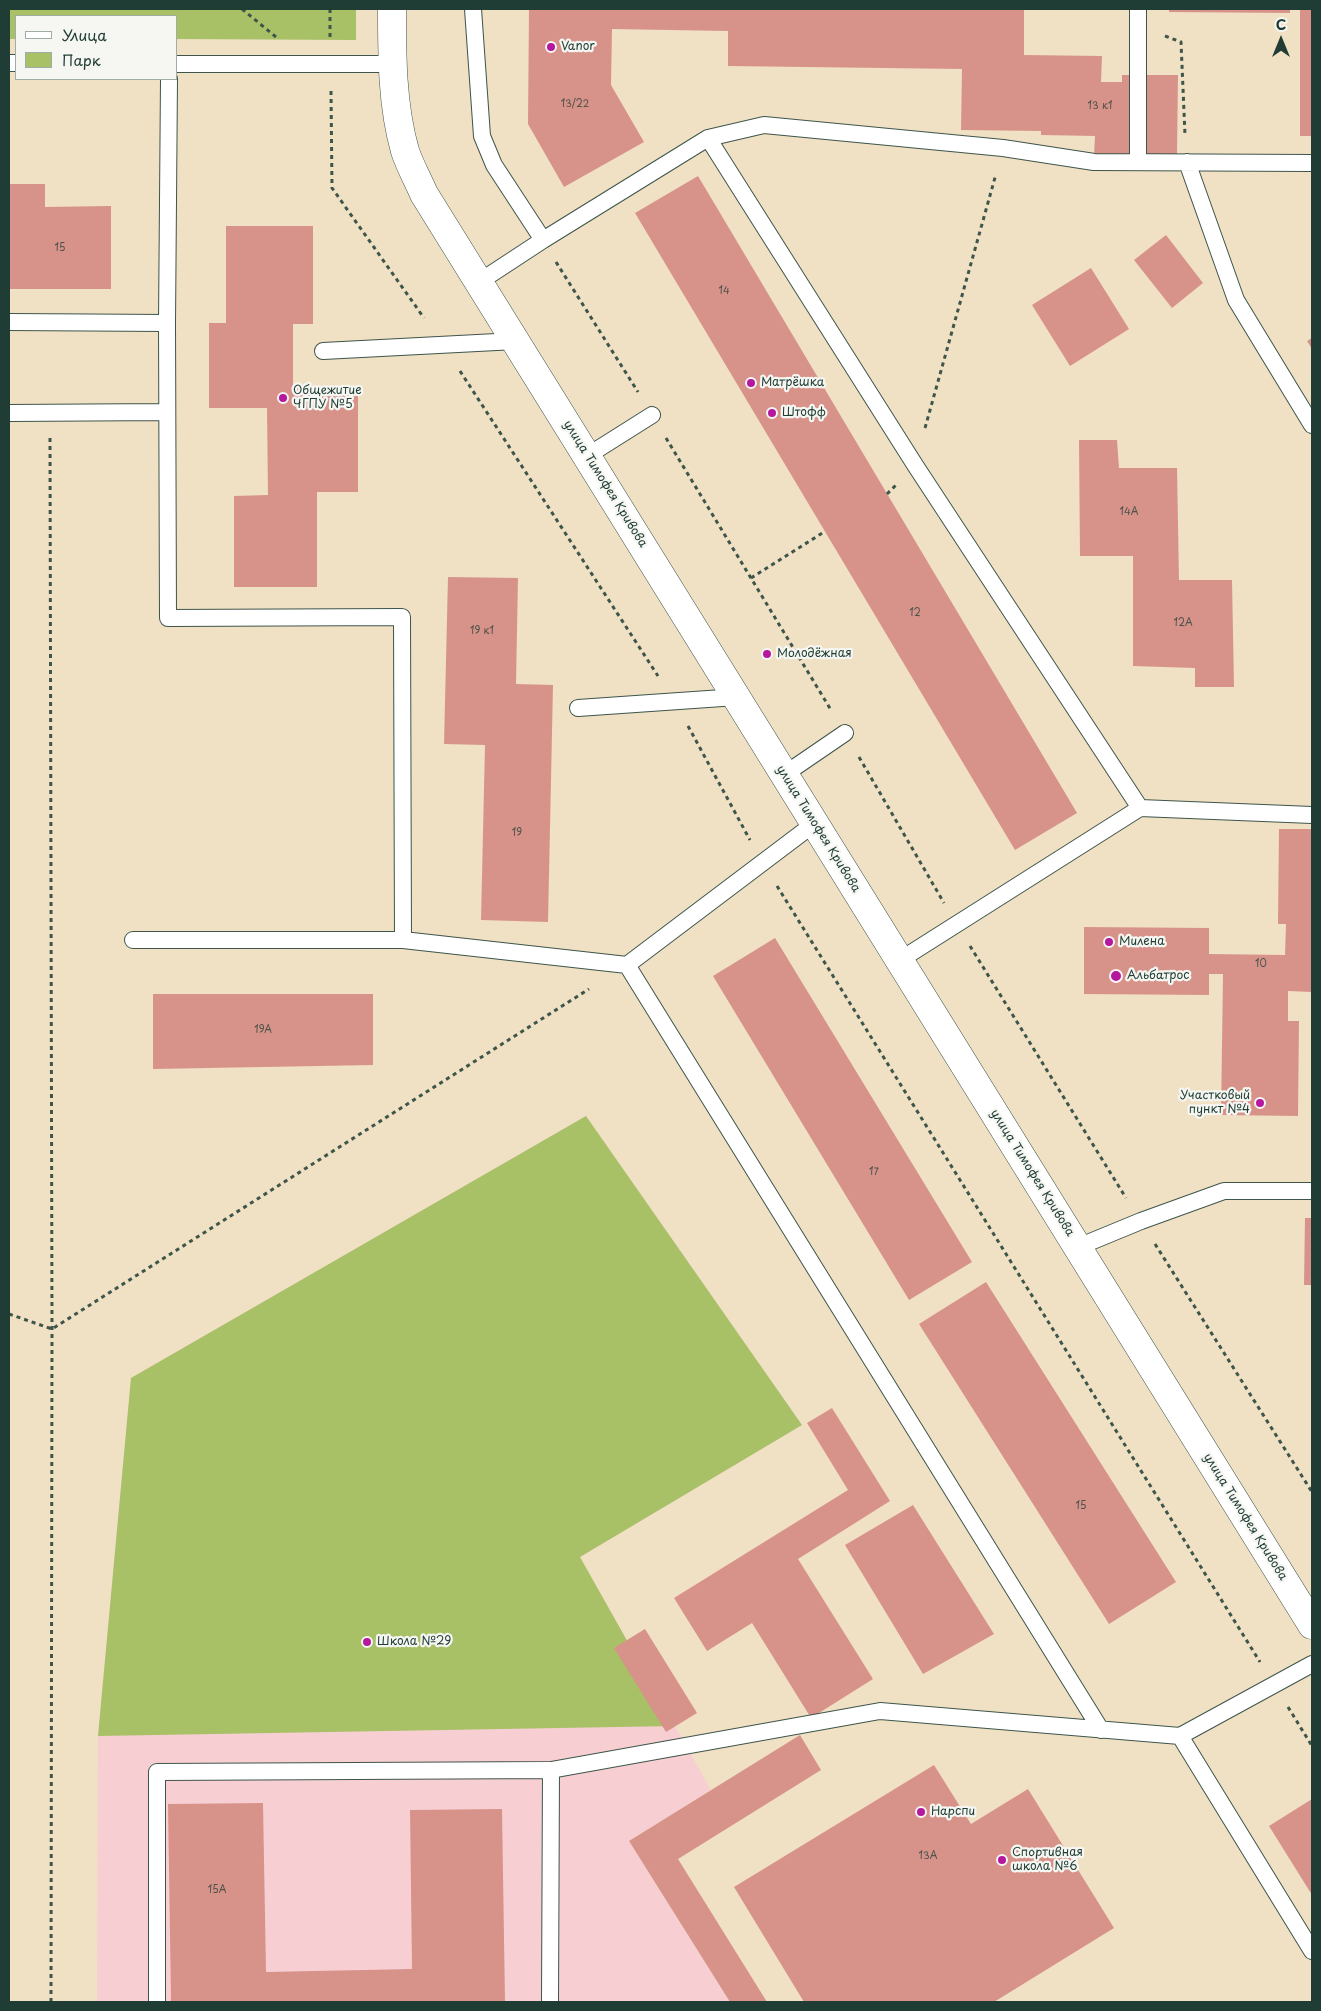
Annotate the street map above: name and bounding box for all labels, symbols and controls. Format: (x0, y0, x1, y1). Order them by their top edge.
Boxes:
text: С (1276, 14, 1286, 35)
legend (15, 15, 178, 80)
north arrow (1256, 15, 1306, 65)
text: Улица (62, 23, 107, 46)
place label: Vanor (561, 40, 595, 54)
marker: Vanor (545, 41, 557, 53)
text: Парк (62, 48, 101, 71)
house number: 13/22 (561, 98, 589, 110)
house number: 13 к1 (1088, 100, 1112, 112)
house number: 15 (55, 242, 65, 254)
house number: 14 (718, 285, 730, 297)
place label: Матрёшка (761, 376, 824, 390)
marker: Матрёшка (745, 377, 757, 389)
place label: Общежитие ЧГПУ №5 (293, 384, 362, 412)
marker: Общежитие ЧГПУ №5 (277, 392, 289, 404)
place label: Штофф (782, 406, 826, 420)
marker: Штофф (766, 407, 778, 419)
street label: улица Тимофея Кривова (560, 418, 650, 550)
house number: 14А (1120, 506, 1138, 518)
house number: 12 (909, 607, 921, 619)
house number: 12А (1173, 617, 1193, 629)
house number: 19 к1 (470, 625, 494, 637)
place label: Молодёжная (777, 647, 852, 661)
marker: Молодёжная (761, 648, 773, 660)
street label: улица Тимофея Кривова (773, 763, 863, 895)
house number: 19 (512, 827, 522, 839)
place label: Милена (1119, 935, 1165, 949)
marker: Милена (1103, 936, 1115, 948)
house number: 10 (1255, 958, 1267, 970)
marker: Альбатрос (1109, 969, 1123, 983)
place label: Альбатрос (1127, 969, 1190, 983)
house number: 19А (254, 1024, 272, 1036)
place label: Участковый пункт №4 (1180, 1089, 1250, 1117)
marker: Участковый пункт №4 (1254, 1097, 1266, 1109)
street label: улица Тимофея Кривова (987, 1107, 1077, 1239)
house number: 17 (869, 1166, 879, 1178)
street label: улица Тимофея Кривова (1200, 1451, 1290, 1583)
house number: 15 (1076, 1500, 1086, 1512)
place label: Школа №29 (377, 1635, 451, 1649)
marker: Школа №29 (361, 1636, 373, 1648)
place label: Нарспи (931, 1805, 975, 1819)
marker: Нарспи (915, 1806, 927, 1818)
place label: Спортивная школа №6 (1012, 1846, 1083, 1874)
house number: 13А (919, 1850, 937, 1862)
marker: Спортивная школа №6 (996, 1854, 1008, 1866)
house number: 15А (208, 1884, 226, 1896)

